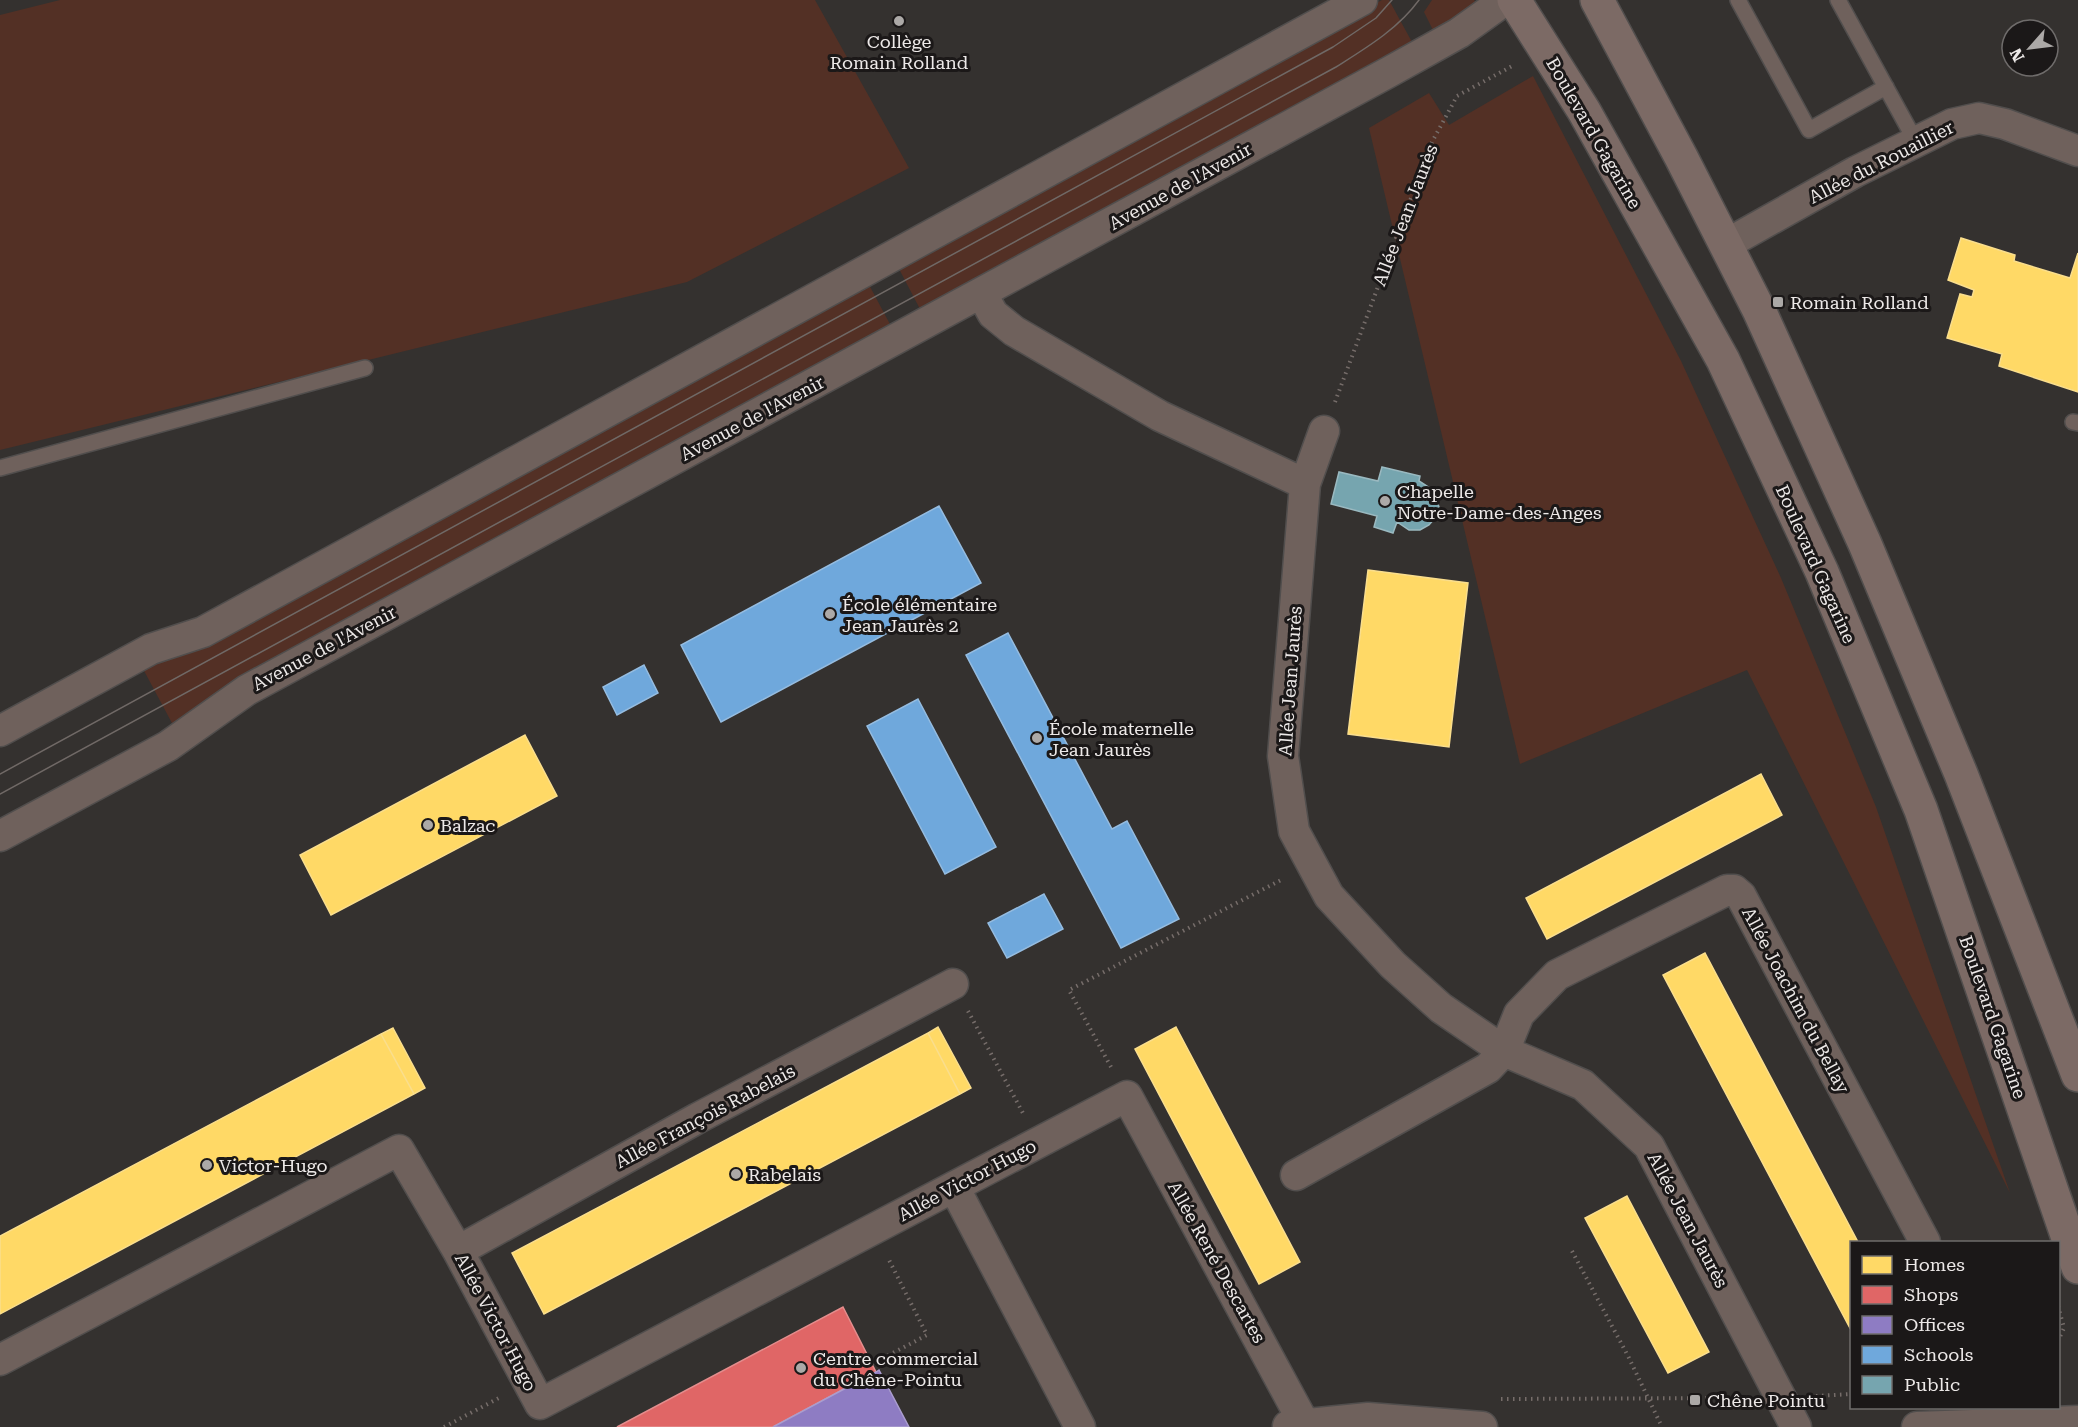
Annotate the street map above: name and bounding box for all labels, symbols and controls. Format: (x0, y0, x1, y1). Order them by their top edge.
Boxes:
marker: Collège Romain Rolland (892, 14, 906, 28)
north arrow (2000, 18, 2060, 78)
place label: Collège Romain Rolland (830, 31, 969, 73)
text: N (2006, 45, 2028, 65)
street label: Boulevard Gagarine (1542, 54, 1646, 212)
street label: Allée du Rouaillier (1805, 116, 1957, 208)
street label: Avenue de l'Avenir (1105, 138, 1255, 234)
street label: Allée Jean Jaurès (1368, 141, 1442, 289)
place label: Romain Rolland (1790, 292, 1929, 313)
marker: Romain Rolland (1771, 295, 1785, 309)
street label: Avenue de l'Avenir (677, 371, 827, 465)
place label: Chapelle Notre-Dame-des-Anges (1397, 481, 1602, 523)
street label: Boulevard Gagarine (1772, 482, 1860, 647)
marker: Chapelle Notre-Dame-des-Anges (1378, 494, 1392, 508)
place label: École élémentaire Jean Jaurès 2 (842, 594, 997, 636)
street label: Avenue de l'Avenir (249, 601, 399, 695)
street label: Allée Jean Jaurès (1274, 605, 1306, 757)
marker: École élémentaire Jean Jaurès 2 (823, 607, 837, 621)
place label: École maternelle Jean Jaurès (1049, 718, 1194, 760)
marker: École maternelle Jean Jaurès (1030, 731, 1044, 745)
place label: Balzac (440, 815, 495, 836)
marker: Balzac (421, 818, 435, 832)
street label: Allée Joachim du Bellay (1738, 904, 1854, 1097)
street label: Boulevard Gagarine (1955, 933, 2031, 1101)
street label: Allée François Rabelais (611, 1059, 799, 1173)
street label: Allée Victor Hugo (894, 1135, 1040, 1225)
street label: Allée Jean Jaurès (1643, 1149, 1733, 1291)
place label: Victor-Hugo (219, 1155, 327, 1176)
marker: Victor-Hugo (200, 1158, 214, 1172)
place label: Rabelais (748, 1163, 821, 1185)
marker: Rabelais (729, 1167, 743, 1181)
street label: Allée René Descartes (1164, 1178, 1270, 1346)
legend (1850, 1241, 2060, 1409)
street label: Allée Victor Hugo (451, 1249, 541, 1395)
text: Homes (1904, 1254, 1965, 1275)
text: Shops (1904, 1284, 1958, 1305)
text: Offices (1904, 1314, 1965, 1335)
text: Schools (1904, 1344, 1973, 1365)
place label: Centre commercial du Chêne-Pointu (813, 1348, 978, 1390)
marker: Centre commercial du Chêne-Pointu (794, 1361, 808, 1375)
text: Public (1904, 1374, 1960, 1395)
place label: Chêne Pointu (1707, 1390, 1825, 1411)
marker: Chêne Pointu (1688, 1393, 1702, 1407)

